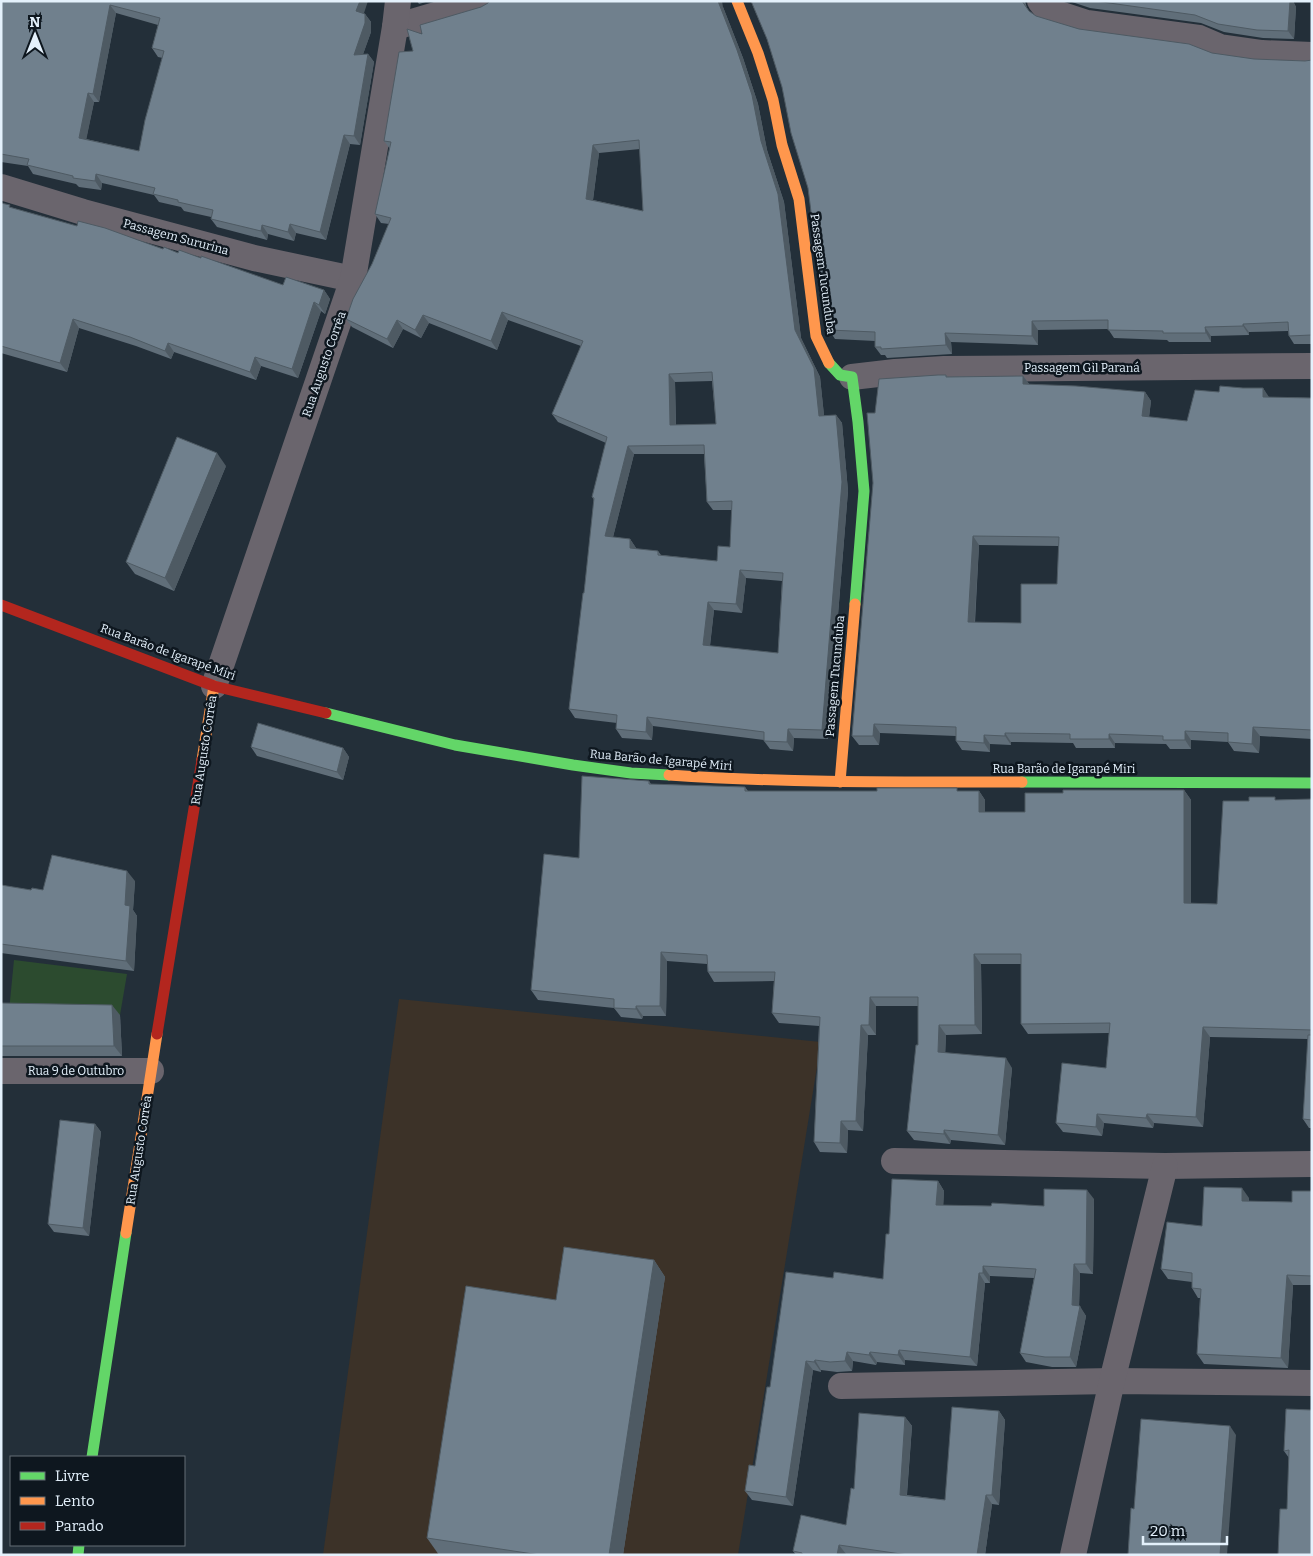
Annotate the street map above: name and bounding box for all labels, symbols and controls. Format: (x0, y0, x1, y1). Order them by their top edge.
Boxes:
north arrow (10, 10, 60, 60)
text: N (30, 14, 41, 31)
street label: Passagem Tucunduba (808, 213, 838, 336)
street label: Passagem Sururina (122, 216, 231, 258)
street label: Rua Augusto Corrêa (299, 309, 349, 419)
street label: Passagem Gil Paraná (1024, 361, 1140, 375)
street label: Passagem Tucunduba (823, 614, 847, 737)
street label: Rua Barão de Igarapé Miri (99, 621, 238, 683)
street label: Rua Augusto Corrêa (188, 694, 220, 806)
street label: Rua Barão de Igarapé Miri (589, 747, 733, 773)
street label: Rua Barão de Igarapé Miri (993, 762, 1136, 776)
street label: Rua 9 de Outubro (28, 1064, 124, 1078)
street label: Rua Augusto Corrêa (123, 1094, 155, 1206)
legend (10, 1456, 185, 1546)
text: Livre (55, 1467, 90, 1485)
text: Lento (55, 1492, 95, 1510)
scale bar (1143, 1514, 1227, 1546)
text: Parado (55, 1517, 104, 1535)
text: 20 m (1150, 1522, 1186, 1540)

